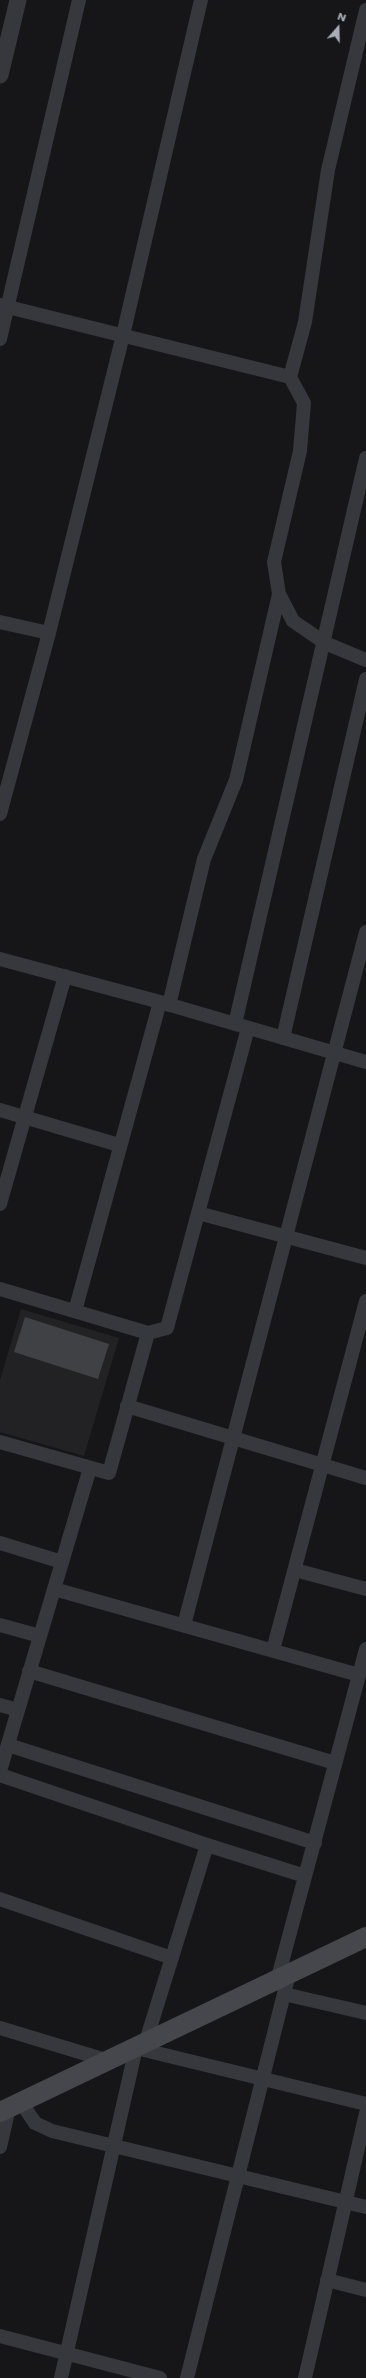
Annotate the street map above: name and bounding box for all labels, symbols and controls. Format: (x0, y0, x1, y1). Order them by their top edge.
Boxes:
north arrow (318, 8, 358, 48)
text: N (335, 8, 349, 26)

